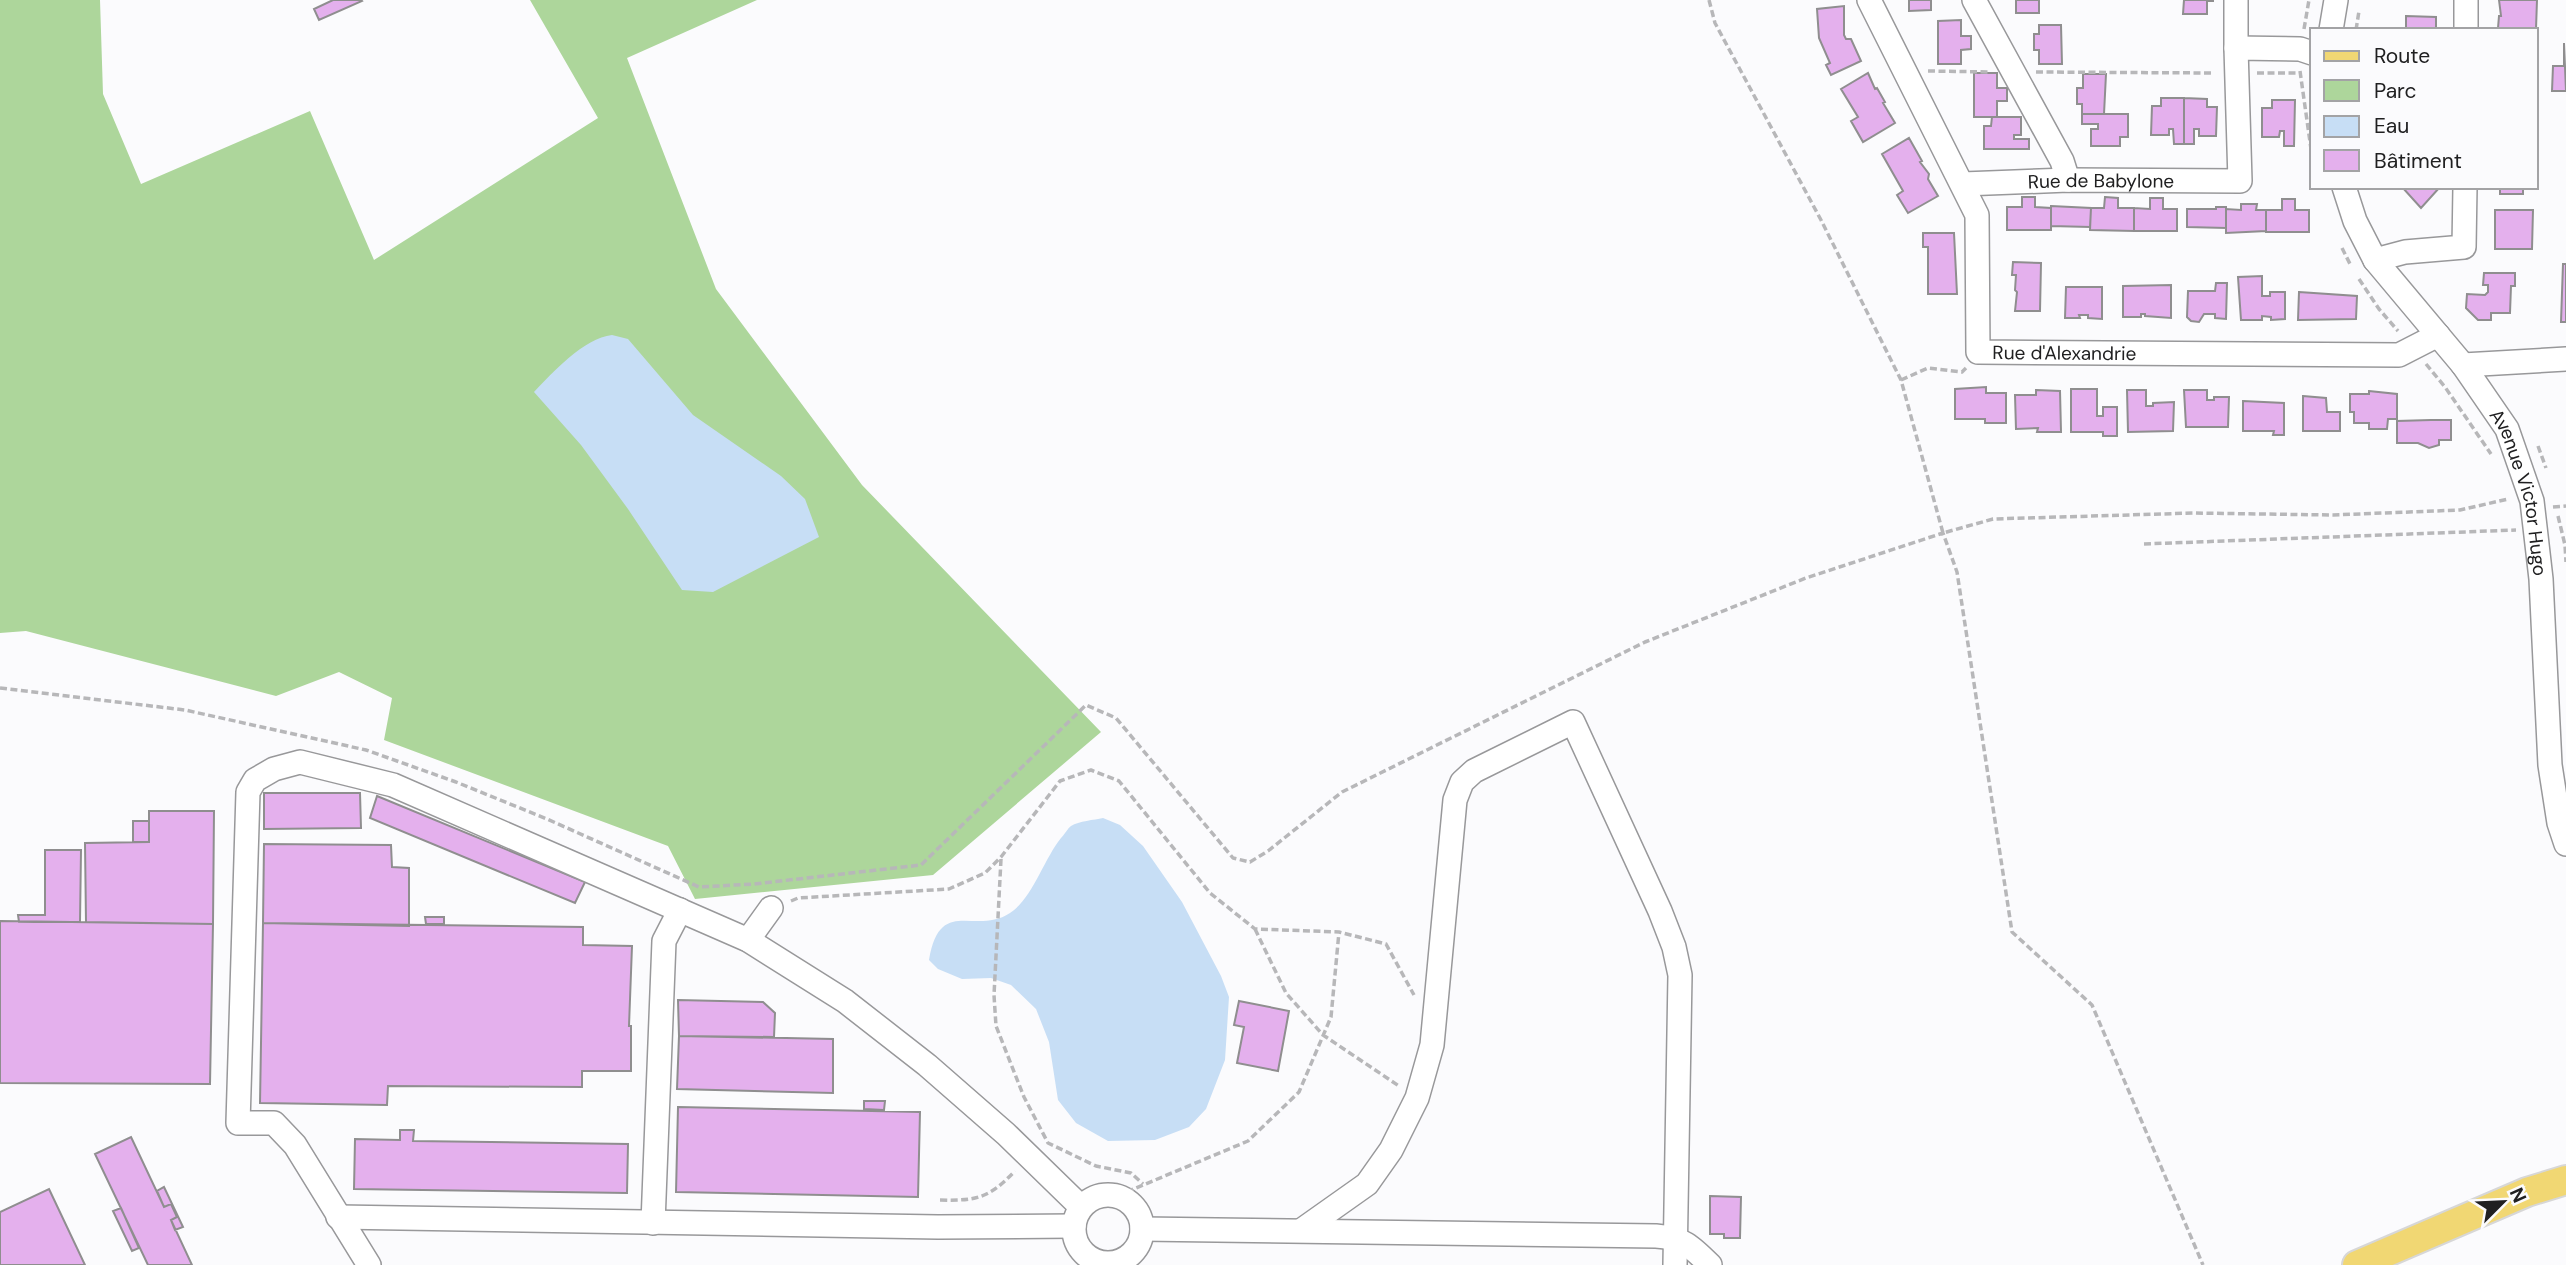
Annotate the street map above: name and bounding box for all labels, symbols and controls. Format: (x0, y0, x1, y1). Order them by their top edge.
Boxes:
legend (2310, 28, 2538, 189)
text: Route (2374, 42, 2430, 70)
text: Parc (2374, 77, 2417, 105)
text: Eau (2374, 112, 2409, 140)
text: Bâtiment (2374, 147, 2462, 175)
street label: Rue de Babylone (2027, 168, 2174, 195)
street label: Rue d'Alexandrie (1992, 340, 2136, 366)
street label: Avenue Victor Hugo (2484, 404, 2553, 577)
north arrow (2468, 1167, 2538, 1237)
text: N (2504, 1184, 2532, 1207)

